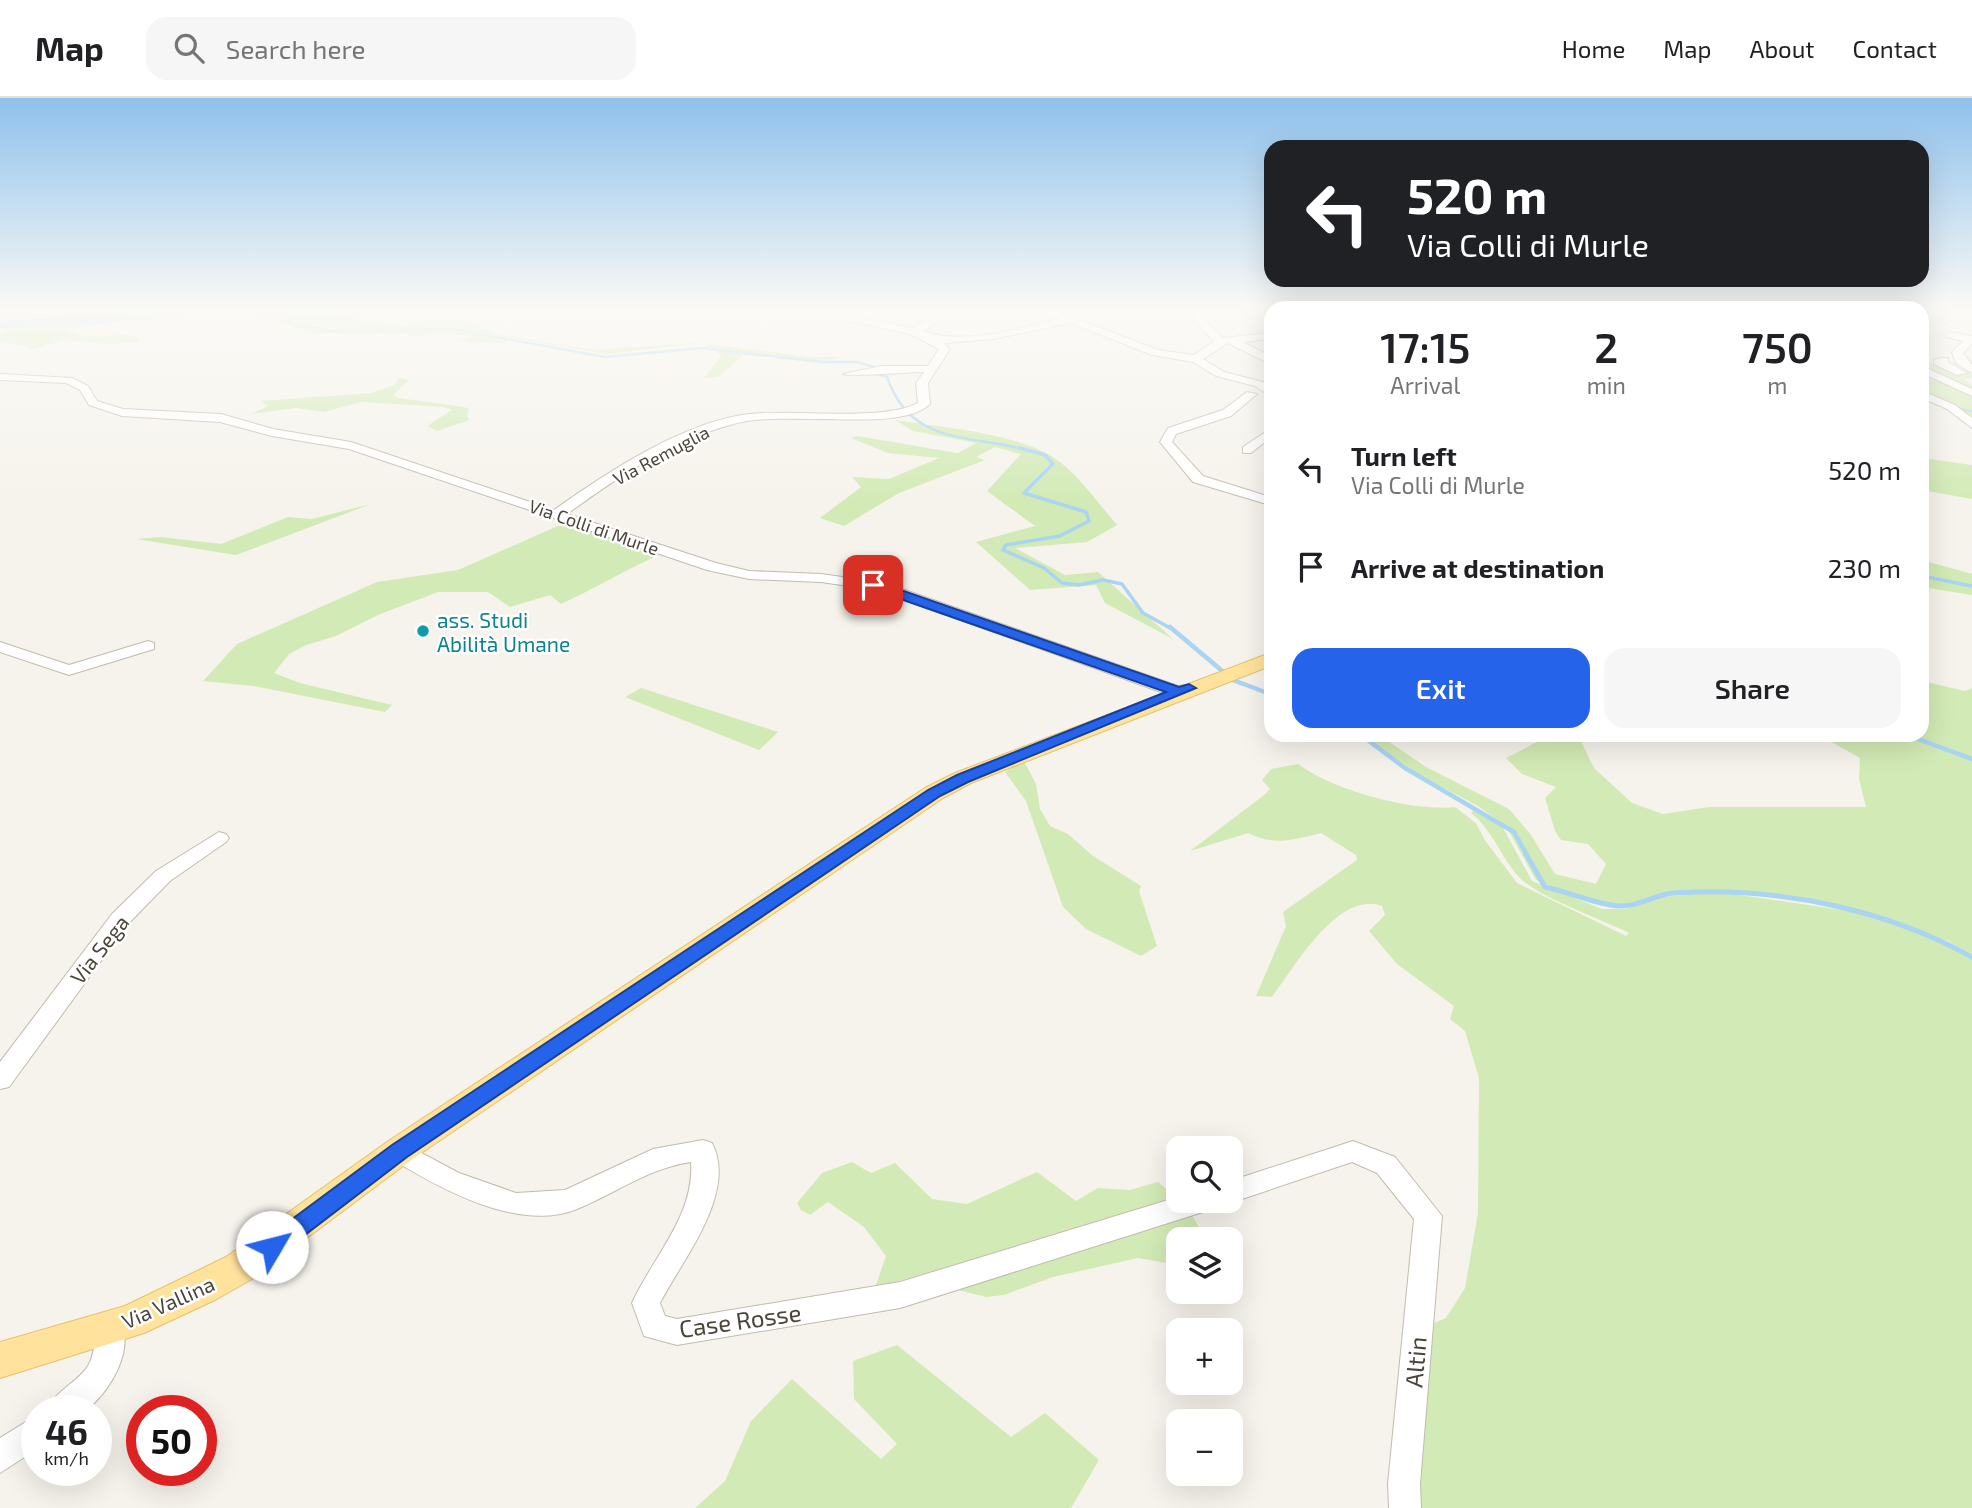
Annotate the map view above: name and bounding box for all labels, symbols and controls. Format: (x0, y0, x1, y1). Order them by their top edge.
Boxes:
search box (146, 17, 636, 80)
text: Map (35, 28, 104, 68)
icon: search (170, 29, 208, 67)
text: Search here (226, 33, 365, 64)
text: Home (1562, 34, 1625, 63)
text: Map (1663, 34, 1711, 63)
text: About (1749, 34, 1815, 63)
text: Contact (1853, 34, 1937, 63)
text: 520 m (1407, 165, 1547, 224)
icon: left (1292, 168, 1383, 259)
text: Via Colli di Murle (1407, 225, 1649, 263)
text: 17:15 (1380, 321, 1470, 371)
text: 2 (1594, 321, 1618, 371)
text: 750 (1742, 321, 1813, 371)
text: Arrival (1390, 371, 1460, 399)
text: min (1587, 371, 1626, 399)
text: m (1767, 371, 1788, 399)
street label: Via Remuglia (609, 420, 713, 490)
text: Turn left (1351, 440, 1457, 471)
icon: left (1292, 450, 1330, 488)
text: 520 m (1828, 454, 1901, 485)
text: Via Colli di Murle (1351, 471, 1525, 499)
street label: Via Colli di Murle (526, 494, 662, 560)
icon: arrive (1292, 548, 1330, 586)
text: Arrive at destination (1351, 552, 1604, 583)
text: 230 m (1828, 552, 1901, 583)
pin (843, 555, 903, 615)
icon: arrive (854, 566, 892, 604)
place label: ass. Studi Abilità Umane (437, 607, 570, 656)
marker: ass. Studi Abilità Umane (415, 623, 431, 639)
button: Exit (1292, 648, 1590, 728)
button: Share (1604, 648, 1901, 728)
street label: Via Sega (64, 910, 134, 988)
map controls (1166, 1136, 1243, 1486)
button: search (1166, 1136, 1243, 1213)
position arrow (235, 1210, 309, 1284)
button: layers (1166, 1227, 1243, 1304)
street label: Via Vallina (118, 1270, 218, 1334)
street label: Case Rosse (677, 1297, 803, 1343)
button: + (1166, 1318, 1243, 1395)
street label: Altin (1398, 1335, 1432, 1389)
speed limit sign: 50 (126, 1395, 217, 1486)
button: − (1166, 1409, 1243, 1486)
text: 46 (45, 1410, 88, 1452)
text: km/h (44, 1447, 89, 1469)

